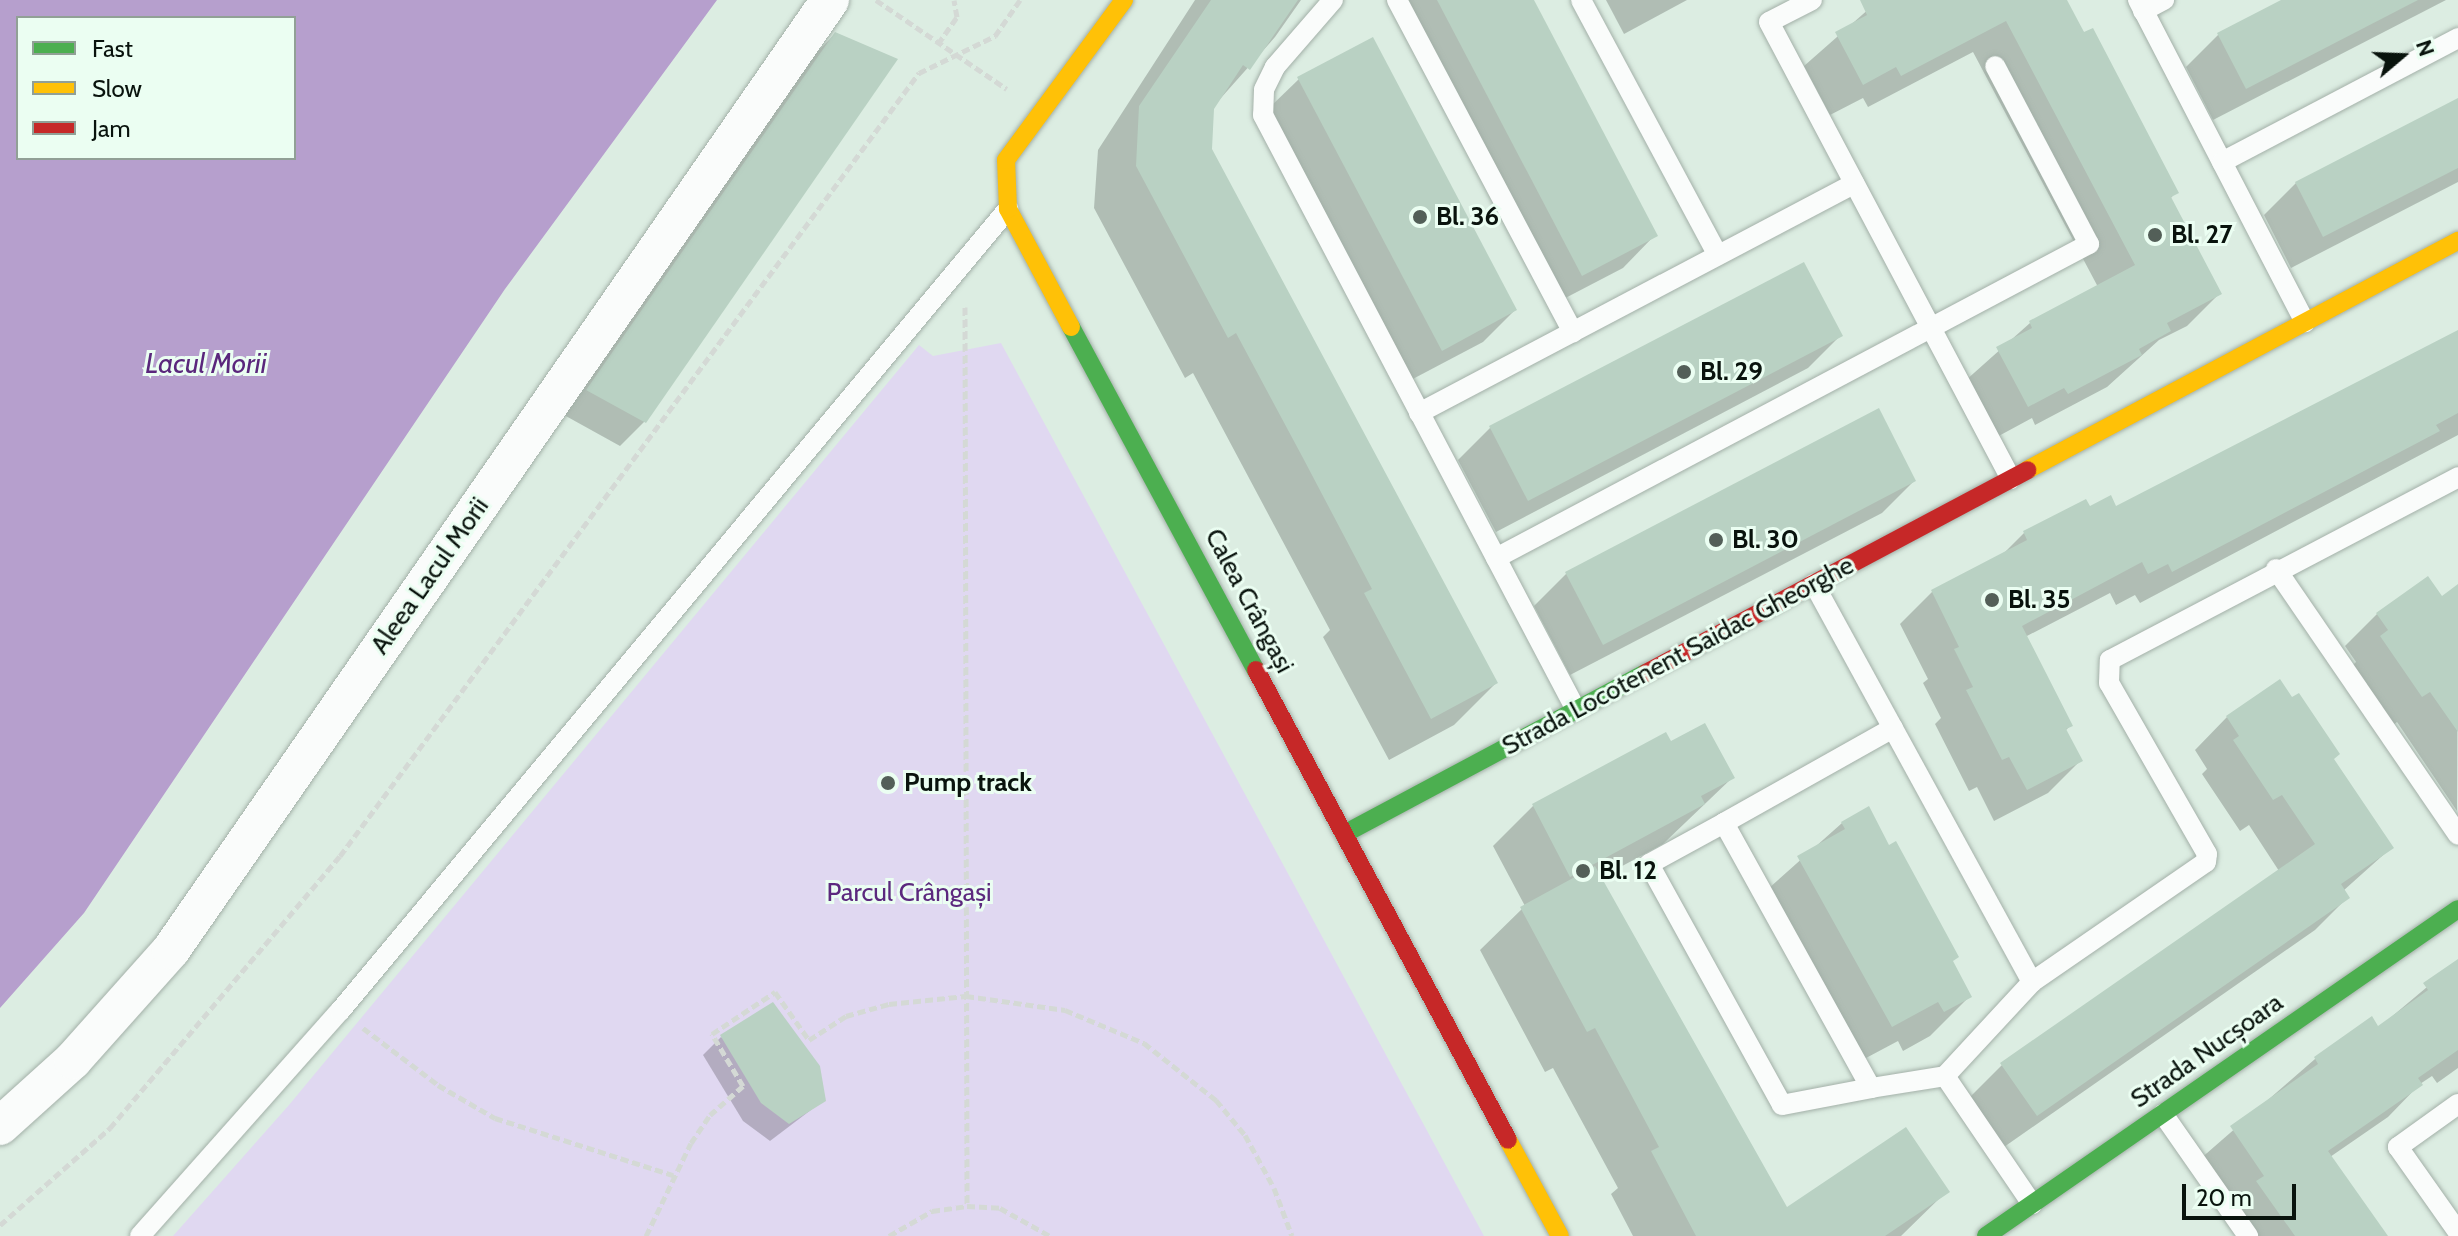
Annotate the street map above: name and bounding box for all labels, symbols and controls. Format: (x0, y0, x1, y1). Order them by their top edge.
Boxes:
legend (16, 16, 296, 160)
north arrow (2362, 16, 2442, 96)
text: Fast (92, 34, 133, 63)
text: N (2410, 36, 2440, 60)
text: Slow (92, 74, 142, 103)
text: Jam (92, 114, 130, 143)
place label: Bl. 36 (1436, 201, 1499, 233)
marker: Bl. 36 (1411, 208, 1429, 226)
place label: Bl. 27 (2171, 219, 2233, 251)
marker: Bl. 27 (2146, 226, 2164, 244)
water label: Lacul Morii (145, 346, 267, 380)
place label: Bl. 29 (1700, 356, 1763, 388)
marker: Bl. 29 (1675, 363, 1693, 381)
street label: Aleea Lacul Morii (364, 492, 496, 660)
street label: Calea Crângași (1198, 524, 1300, 678)
place label: Bl. 30 (1732, 524, 1799, 556)
marker: Bl. 30 (1707, 531, 1725, 549)
street label: Strada Locotenent Saidac Gheorghe (1497, 550, 1859, 762)
place label: Bl. 35 (2008, 584, 2071, 616)
marker: Bl. 35 (1983, 591, 2001, 609)
place label: Pump track (904, 767, 1032, 799)
marker: Pump track (879, 774, 897, 792)
place label: Bl. 12 (1599, 855, 1657, 887)
marker: Bl. 12 (1574, 862, 1592, 880)
park label: Parcul Crângași (827, 877, 991, 909)
street label: Strada Nucșoara (2125, 987, 2289, 1115)
scale bar (2186, 1168, 2300, 1218)
text: 20 m (2196, 1183, 2252, 1212)

